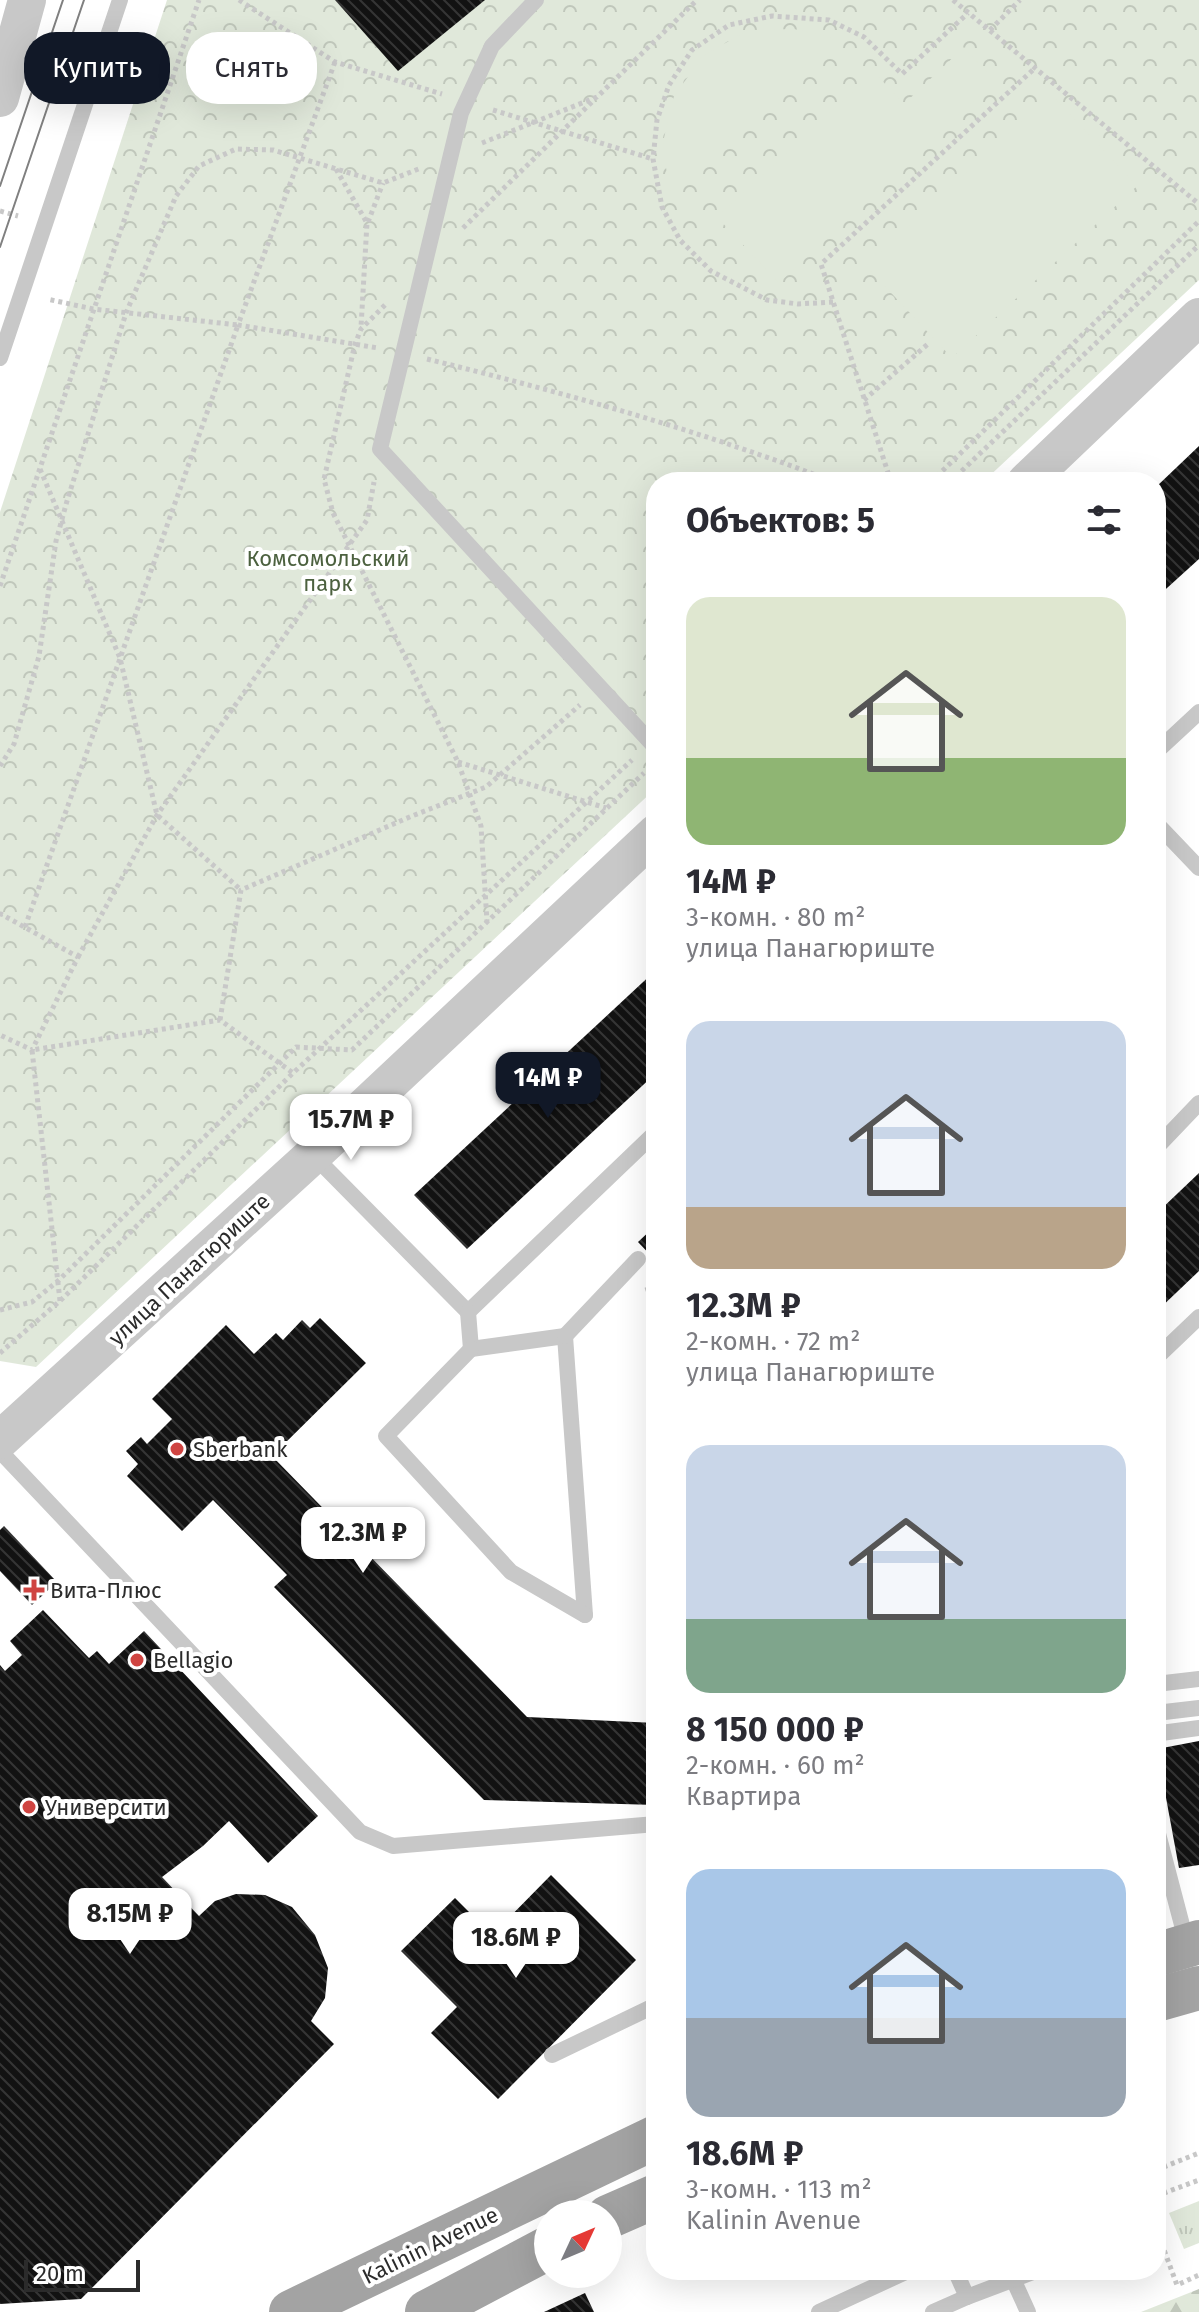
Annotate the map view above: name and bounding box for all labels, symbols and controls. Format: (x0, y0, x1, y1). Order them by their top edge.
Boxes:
chip: Купить (24, 32, 170, 104)
chip: Снять (186, 32, 317, 104)
icon: filters (1082, 498, 1126, 542)
text: Объектов: 5 (686, 500, 875, 541)
park label: Комсомольский парк (247, 545, 409, 597)
icon: home (834, 649, 978, 793)
text: 14M ₽ (686, 861, 776, 902)
text: 3-комн. · 80 m² (686, 902, 865, 933)
text: улица Панагюриште (686, 933, 935, 964)
pin: 14M ₽ (492, 1052, 604, 1120)
text: 14M ₽ (514, 1062, 582, 1093)
icon: home (834, 1073, 978, 1217)
pin: 15.7M ₽ (277, 1094, 425, 1162)
text: 15.7M ₽ (308, 1104, 394, 1135)
street label: улица Панагюриште (103, 1188, 276, 1351)
text: 12.3M ₽ (686, 1285, 801, 1326)
text: 2-комн. · 72 m² (686, 1326, 860, 1357)
text: улица Панагюриште (686, 1357, 935, 1388)
place label: Sberbank (193, 1436, 288, 1463)
marker: Sberbank (168, 1440, 186, 1458)
icon: home (834, 1497, 978, 1641)
pin: 12.3M ₽ (289, 1507, 437, 1575)
text: 12.3M ₽ (319, 1517, 407, 1548)
place label: Вита-Плюс (50, 1577, 162, 1604)
marker: Вита-Плюс (25, 1581, 43, 1599)
place label: Bellagio (153, 1647, 233, 1674)
marker: Bellagio (128, 1651, 146, 1669)
text: 8 150 000 ₽ (686, 1709, 864, 1750)
text: 2-комн. · 60 m² (686, 1750, 865, 1781)
text: Квартира (686, 1781, 801, 1812)
place label: Университи (45, 1794, 167, 1821)
marker: Университи (20, 1798, 38, 1816)
pin: 8.15M ₽ (56, 1888, 204, 1956)
text: 8.15M ₽ (87, 1898, 173, 1929)
pin: 18.6M ₽ (442, 1912, 590, 1980)
icon: home (834, 1921, 978, 2065)
text: 18.6M ₽ (471, 1922, 561, 1953)
text: 18.6M ₽ (686, 2133, 804, 2174)
text: 3-комн. · 113 m² (686, 2174, 872, 2205)
north arrow (534, 2200, 622, 2288)
map controls (534, 2200, 622, 2288)
street label: Kalinin Avenue (358, 2201, 503, 2290)
text: Kalinin Avenue (686, 2205, 861, 2236)
scale bar (24, 2256, 140, 2292)
text: 20 m (36, 2260, 84, 2287)

